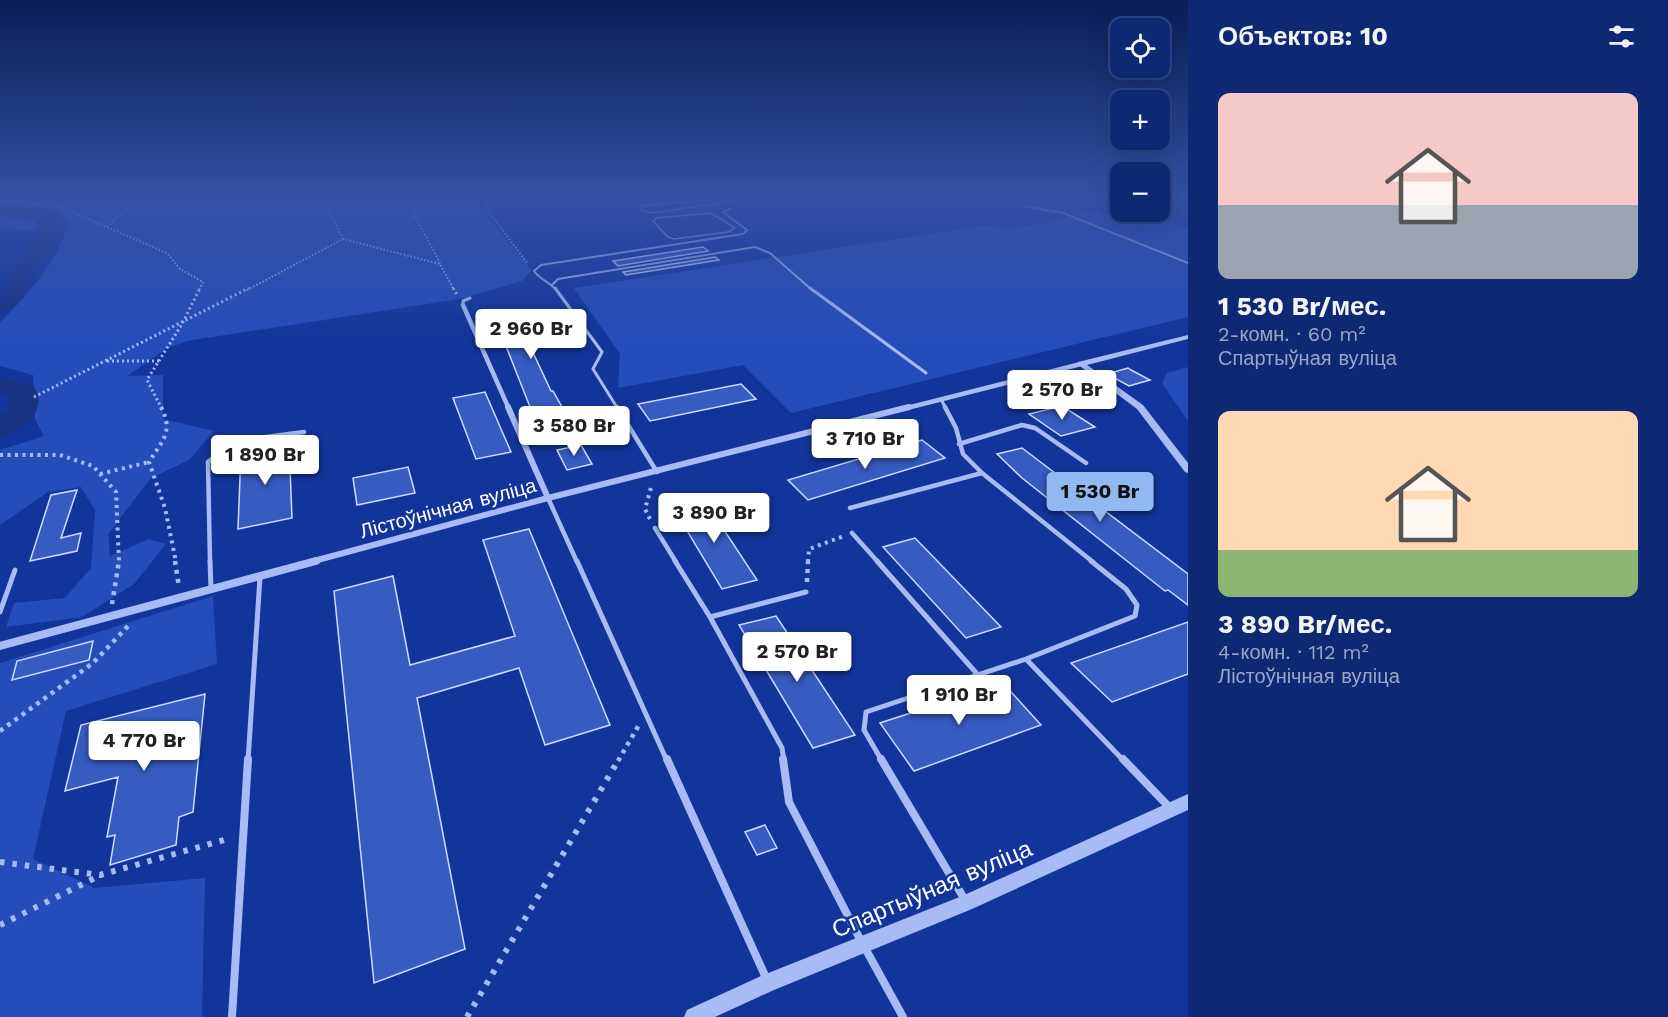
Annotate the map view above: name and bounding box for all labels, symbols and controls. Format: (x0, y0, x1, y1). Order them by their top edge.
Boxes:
map controls (1110, 18, 1170, 222)
button: locate (1110, 18, 1170, 78)
icon: filters (1605, 20, 1638, 53)
text: Объектов: 10 (1218, 21, 1388, 51)
button: + (1110, 90, 1170, 150)
icon: home (1374, 132, 1482, 240)
button: − (1110, 162, 1170, 222)
text: 1 530 Br/мес. (1218, 291, 1386, 321)
pin: 2 960 Br (469, 309, 593, 360)
text: 2 960 Br (489, 316, 573, 340)
text: 2-комн. · 60 m² (1218, 322, 1366, 346)
text: Спартыўная вуліца (1218, 346, 1397, 370)
pin: 2 570 Br (1000, 370, 1124, 421)
text: 2 570 Br (1021, 377, 1103, 401)
pin: 3 580 Br (512, 406, 636, 457)
text: 3 580 Br (533, 413, 615, 437)
pin: 3 710 Br (803, 419, 927, 470)
text: 3 710 Br (826, 426, 904, 450)
pin: 1 890 Br (203, 435, 327, 486)
text: 1 890 Br (225, 442, 305, 466)
icon: home (1374, 450, 1482, 558)
pin: 1 530 Br (1038, 472, 1162, 523)
street label: Лістоўнічная вуліца (357, 473, 540, 543)
text: 1 530 Br (1061, 479, 1139, 503)
pin: 3 890 Br (652, 493, 776, 544)
text: 3 890 Br (672, 500, 756, 524)
text: 3 890 Br/мес. (1218, 609, 1392, 639)
pin: 2 570 Br (735, 632, 859, 683)
text: 2 570 Br (756, 639, 838, 663)
text: 4-комн. · 112 m² (1218, 640, 1369, 664)
text: Лістоўнічная вуліца (1218, 664, 1400, 688)
pin: 1 910 Br (897, 675, 1021, 726)
text: 1 910 Br (921, 682, 997, 706)
pin: 4 770 Br (82, 721, 206, 772)
text: 4 770 Br (103, 728, 185, 752)
street label: Спартыўная вуліца (828, 834, 1037, 944)

